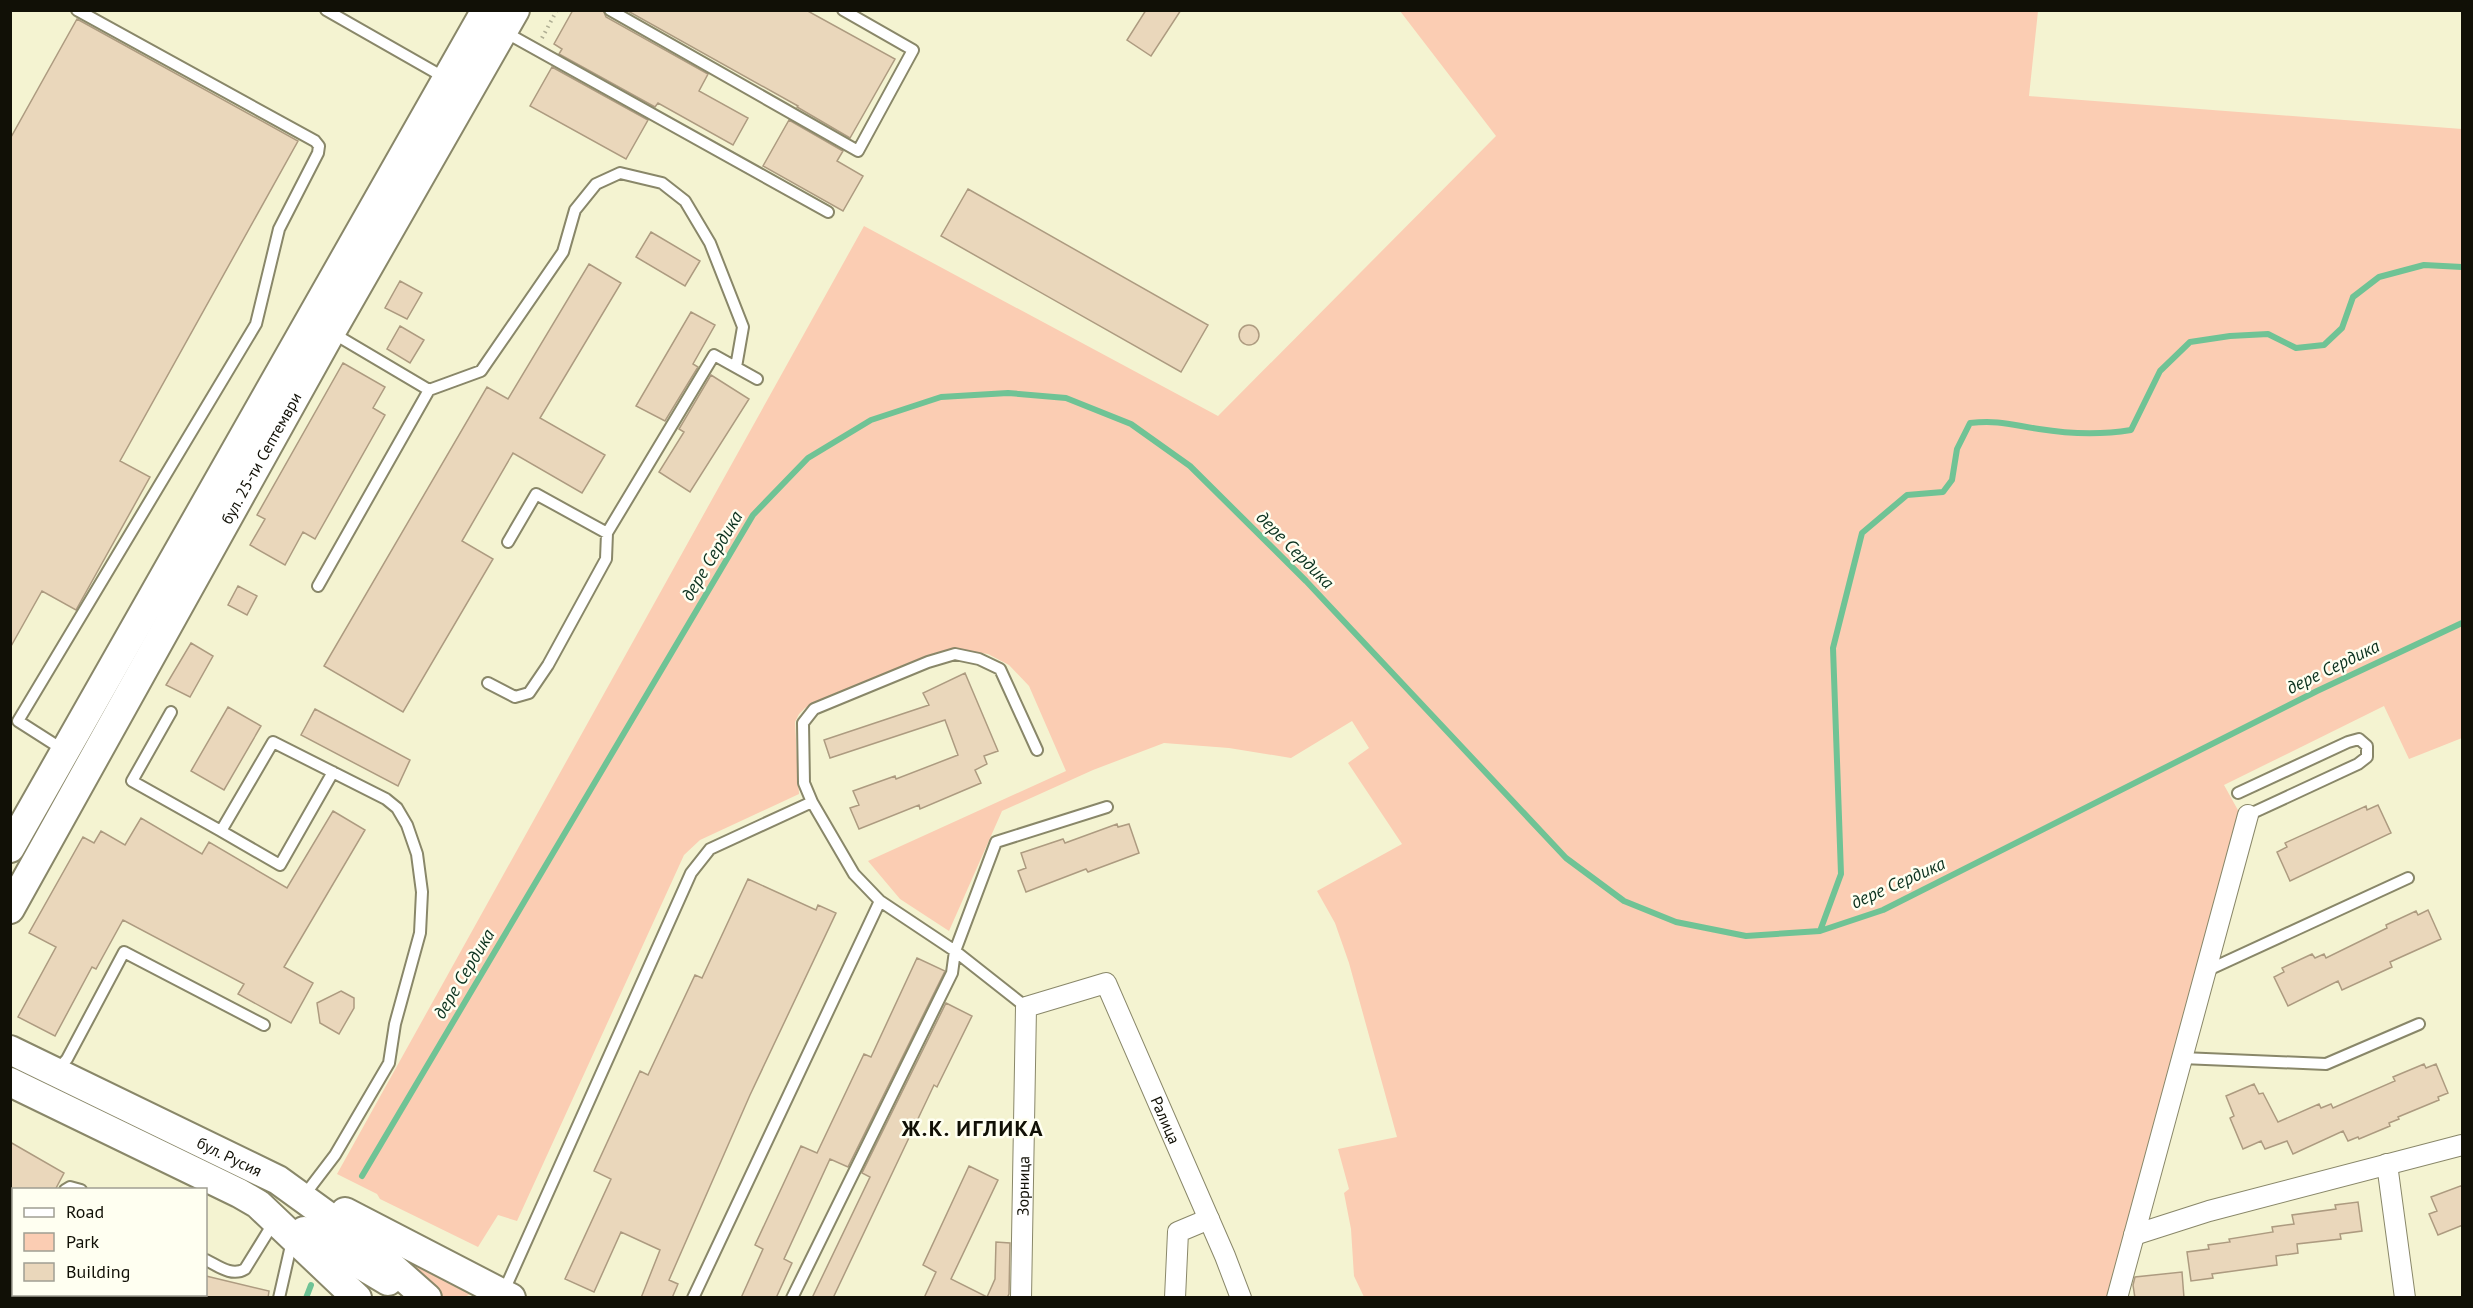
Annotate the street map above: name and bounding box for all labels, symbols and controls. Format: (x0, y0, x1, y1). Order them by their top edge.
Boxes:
street label: бул. 25-ти Септември (216, 389, 306, 527)
water label: дере Сердика (676, 506, 748, 605)
water label: дере Сердика (1252, 506, 1339, 594)
water label: дере Сердика (2282, 634, 2383, 699)
water label: дере Сердика (1847, 851, 1949, 914)
water label: дере Сердика (428, 924, 500, 1023)
street label: Ралица (1147, 1093, 1185, 1147)
district label: Ж.К. ИГЛИКА (901, 1114, 1044, 1142)
street label: бул. Русия (194, 1132, 265, 1181)
street label: Зорница (1012, 1156, 1033, 1216)
legend (12, 1188, 207, 1296)
text: Road (66, 1200, 104, 1223)
text: Park (66, 1230, 99, 1253)
text: Building (66, 1260, 130, 1283)

